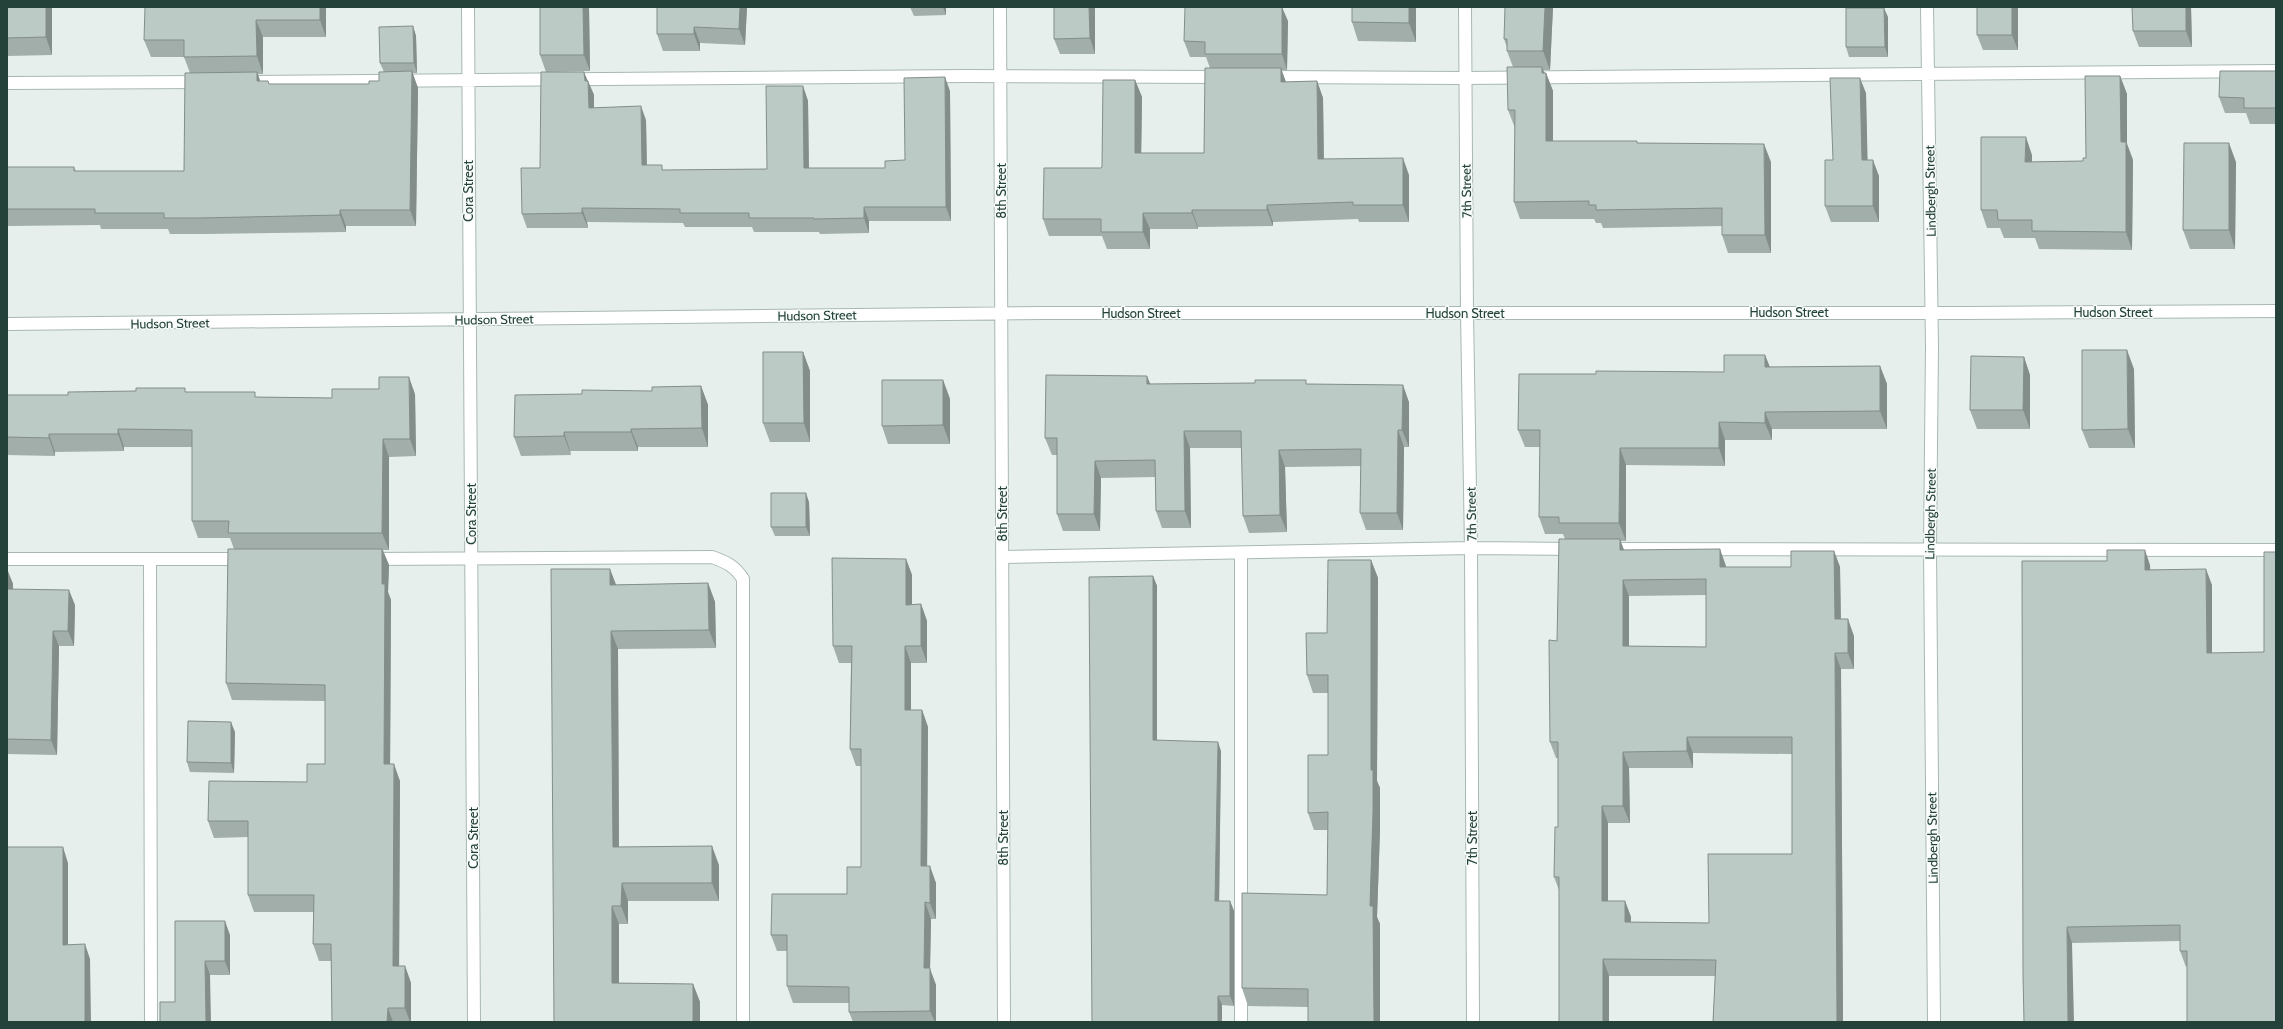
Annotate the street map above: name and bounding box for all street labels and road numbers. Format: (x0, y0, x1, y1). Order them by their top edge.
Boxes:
street label: Lindbergh Street (1921, 144, 1939, 237)
street label: Cora Street (460, 160, 476, 222)
street label: 8th Street (993, 163, 1009, 219)
street label: 7th Street (1458, 163, 1474, 218)
street label: Hudson Street (1749, 304, 1829, 320)
street label: Hudson Street (2073, 304, 2153, 320)
street label: Hudson Street (1101, 305, 1181, 321)
street label: Hudson Street (1425, 305, 1505, 321)
street label: Hudson Street (777, 306, 857, 324)
street label: Hudson Street (454, 310, 534, 328)
street label: Hudson Street (130, 314, 210, 332)
street label: Lindbergh Street (1921, 467, 1939, 560)
street label: Cora Street (463, 483, 479, 545)
street label: 8th Street (994, 486, 1010, 542)
street label: 7th Street (1463, 486, 1479, 541)
street label: Lindbergh Street (1923, 791, 1941, 884)
street label: Cora Street (465, 807, 481, 869)
street label: 8th Street (995, 810, 1011, 866)
street label: 7th Street (1464, 810, 1480, 865)

